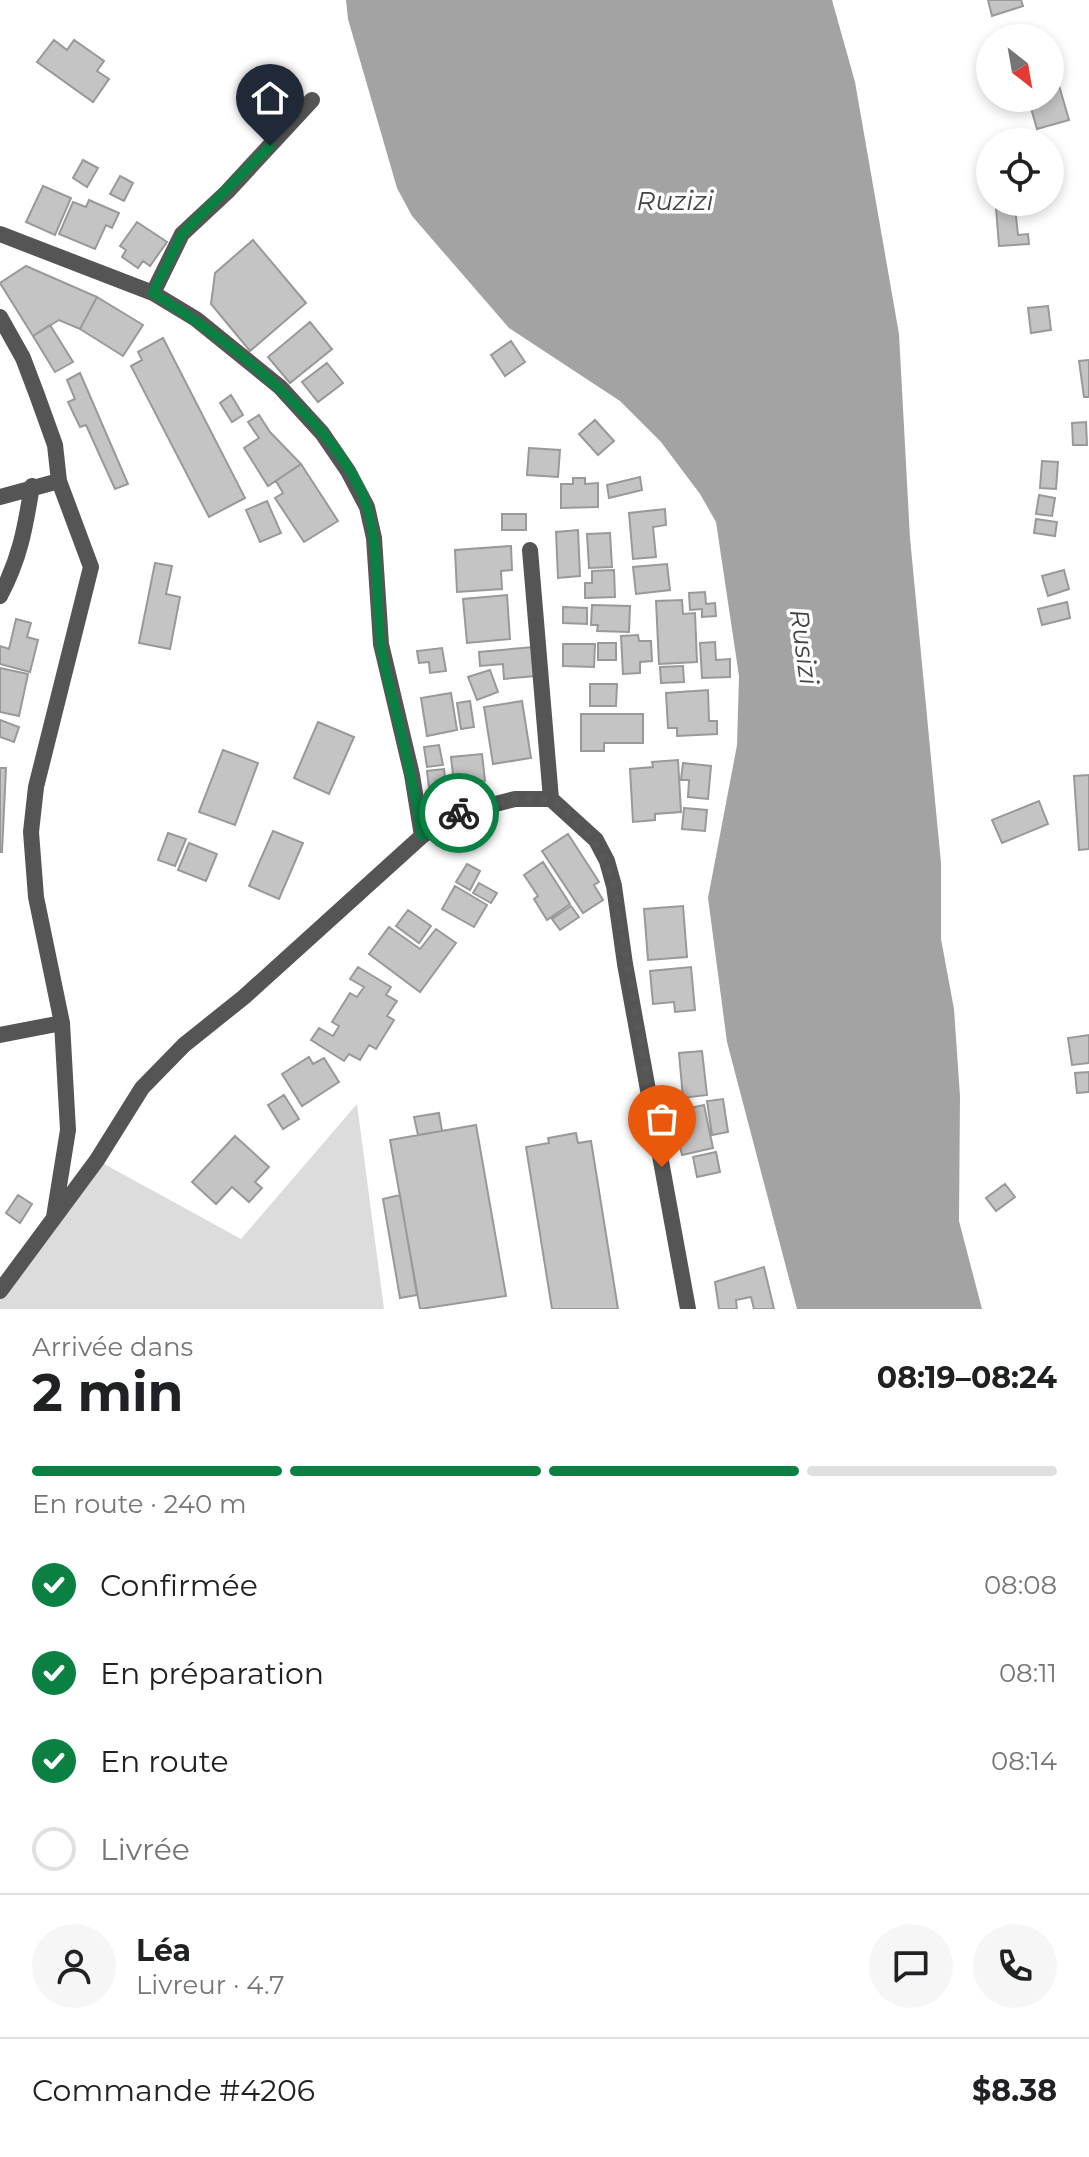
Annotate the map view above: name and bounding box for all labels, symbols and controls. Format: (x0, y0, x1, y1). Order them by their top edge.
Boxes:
north arrow (976, 24, 1064, 112)
map controls (976, 24, 1064, 216)
pin (236, 64, 304, 146)
icon: home (248, 76, 292, 120)
button: locate (976, 128, 1064, 216)
water label: Ruzizi (637, 185, 714, 217)
water label: Rusizi (783, 607, 825, 688)
courier (419, 773, 499, 853)
icon: bike (437, 791, 481, 835)
pin (628, 1085, 696, 1167)
icon: bag (640, 1097, 684, 1141)
text: Arrivée dans (32, 1331, 193, 1363)
text: 08:19–08:24 (877, 1359, 1057, 1396)
text: 2 min (32, 1361, 184, 1424)
text: En route · 240 m (32, 1488, 247, 1520)
icon: check (32, 1563, 76, 1607)
text: Confirmée (100, 1567, 258, 1604)
text: 08:08 (984, 1569, 1057, 1601)
icon: check (32, 1651, 76, 1695)
text: En préparation (100, 1655, 324, 1692)
text: 08:11 (999, 1657, 1057, 1689)
icon: check (32, 1739, 76, 1783)
text: En route (100, 1743, 229, 1780)
text: 08:14 (991, 1745, 1057, 1777)
text: Livrée (100, 1831, 190, 1868)
button: person (32, 1924, 116, 2008)
button: chat (869, 1924, 953, 2008)
button: phone (973, 1924, 1057, 2008)
text: Léa (136, 1932, 191, 1969)
text: Livreur · 4.7 (136, 1969, 285, 2001)
text: Commande #4206 (32, 2072, 315, 2109)
text: $8.38 (972, 2072, 1057, 2109)

